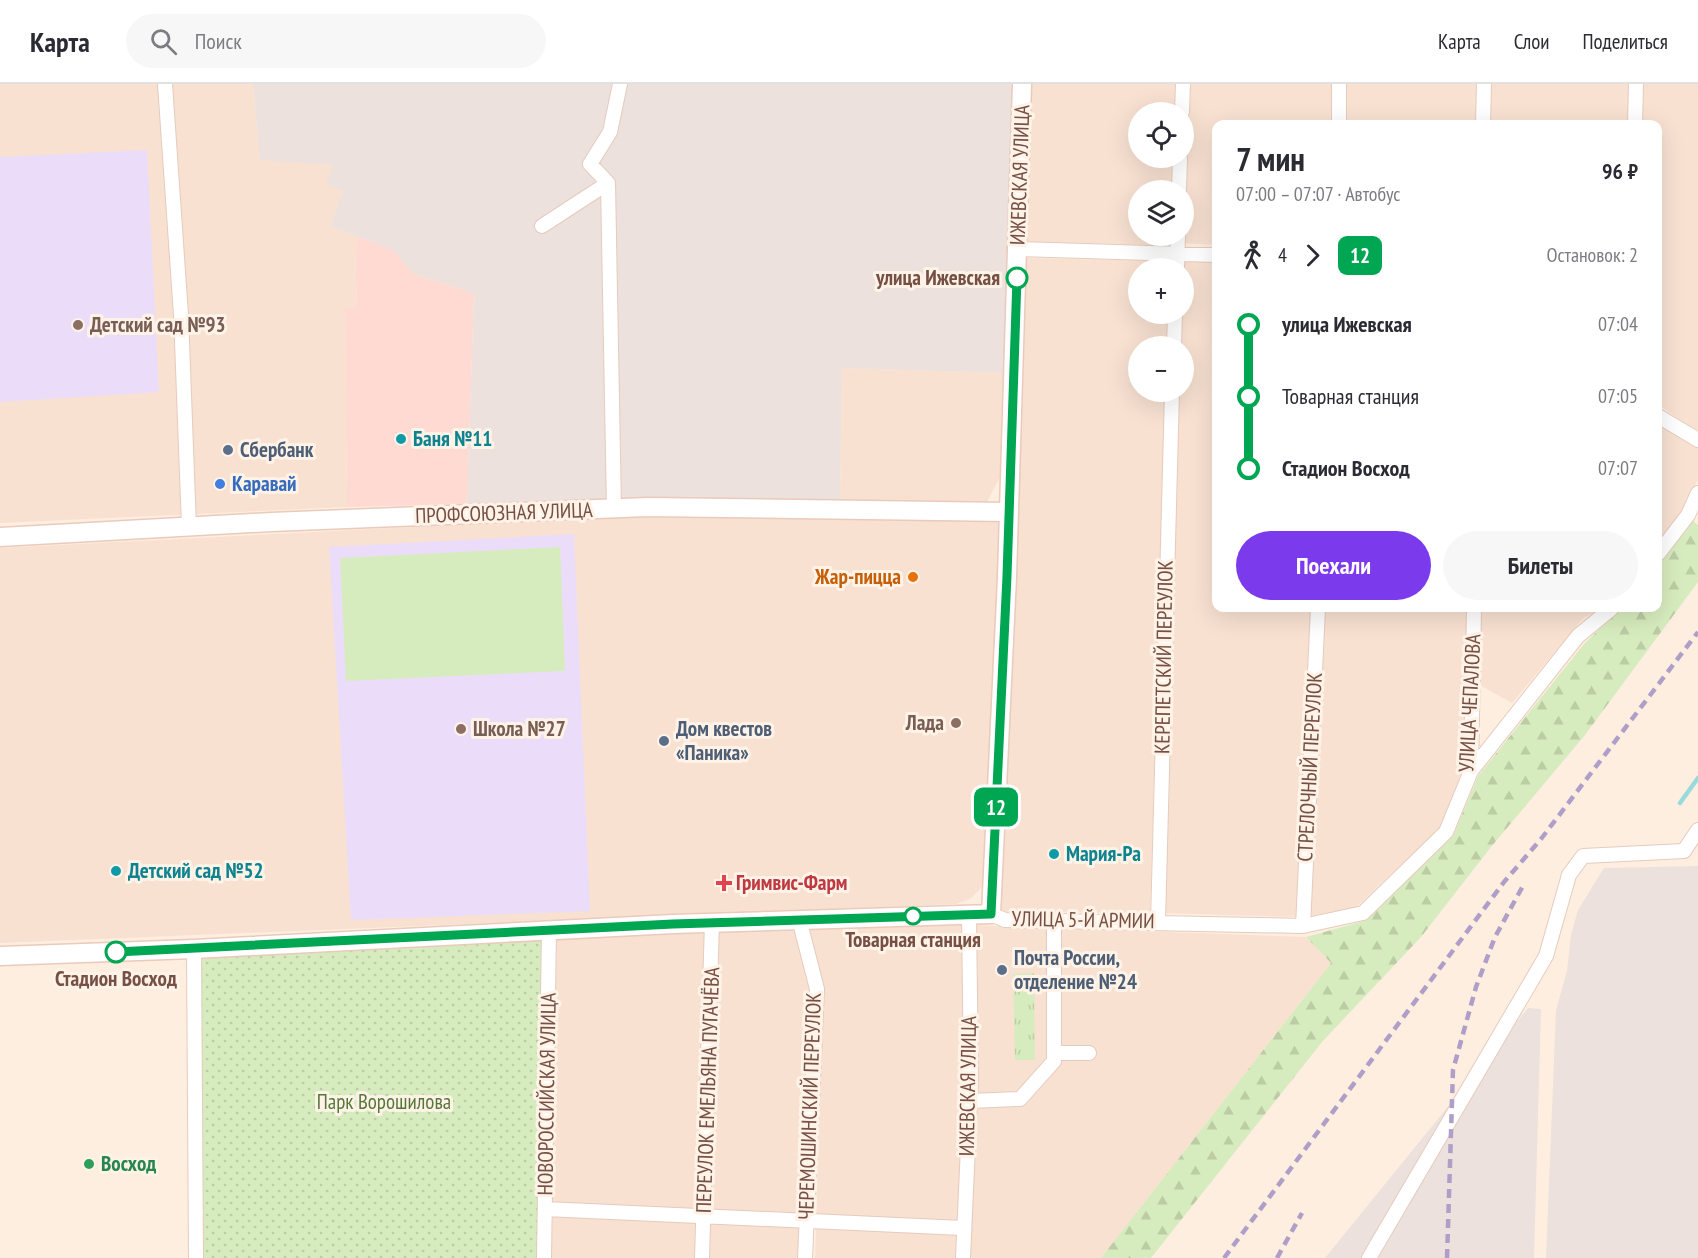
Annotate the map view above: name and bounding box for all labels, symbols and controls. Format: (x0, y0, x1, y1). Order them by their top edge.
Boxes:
search box (126, 14, 546, 68)
text: Карта (30, 23, 90, 60)
icon: search (147, 25, 180, 58)
text: Поиск (195, 27, 242, 55)
text: Карта (1438, 28, 1481, 55)
text: Слои (1514, 28, 1549, 55)
text: Поделиться (1582, 28, 1668, 55)
map controls (1128, 102, 1194, 402)
button: locate (1128, 102, 1194, 168)
street label: ИЖЕВСКАЯ УЛИЦА (1004, 104, 1035, 246)
text: 7 мин (1236, 137, 1305, 180)
text: 96 ₽ (1602, 157, 1638, 185)
button: layers (1128, 180, 1194, 246)
text: 07:00 – 07:07 · Автобус (1236, 181, 1400, 207)
icon: walk (1236, 239, 1269, 272)
icon: forward (1296, 239, 1329, 272)
text: 4 (1278, 242, 1287, 268)
text: 12 (1350, 242, 1370, 269)
text: Остановок: 2 (1547, 242, 1638, 268)
button: + (1128, 258, 1194, 324)
place label: улица Ижевская (875, 264, 1000, 291)
marker: улица Ижевская (1006, 267, 1028, 289)
text: улица Ижевская (1282, 310, 1412, 338)
place label: Детский сад №93 (90, 311, 226, 338)
text: 07:04 (1598, 311, 1638, 337)
marker: Детский сад №93 (71, 318, 85, 332)
button: − (1128, 336, 1194, 402)
text: Товарная cтанция (1282, 382, 1419, 410)
text: 07:05 (1598, 383, 1638, 409)
place label: Баня №11 (413, 425, 492, 452)
marker: Баня №11 (394, 432, 408, 446)
place label: Сбербанк (240, 436, 314, 463)
marker: Сбербанк (221, 443, 235, 457)
text: Стадион Восход (1282, 454, 1410, 482)
text: 07:07 (1598, 455, 1638, 481)
place label: Каравай (232, 470, 297, 497)
marker: Каравай (213, 477, 227, 491)
street label: ПРОФСОЮЗНАЯ УЛИЦА (415, 496, 593, 529)
button: Поехали (1236, 531, 1431, 600)
button: Билеты (1443, 531, 1638, 600)
street label: КЕРЕПЕТСКИЙ ПЕРЕУЛОК (1148, 560, 1179, 754)
place label: Жар-пицца (814, 563, 901, 590)
marker: Жар-пицца (906, 570, 920, 584)
street label: УЛИЦА ЧЕПАЛОВА (1452, 633, 1487, 773)
street label: СТРЕЛОЧНЫЙ ПЕРЕУЛОК (1291, 672, 1328, 862)
place label: Лада (905, 709, 944, 736)
place label: Школа №27 (473, 715, 566, 742)
place label: Дом квестов «Паника» (676, 715, 772, 766)
marker: Лада (949, 716, 963, 730)
marker: Школа №27 (454, 722, 468, 736)
marker: Дом квестов «Паника» (657, 734, 671, 748)
line badge: 12 (969, 788, 1023, 826)
text: 12 (986, 794, 1006, 821)
place label: Мария-Ра (1066, 840, 1141, 867)
marker: Мария-Ра (1047, 847, 1061, 861)
place label: Детский сад №52 (128, 857, 264, 884)
marker: Детский сад №52 (109, 864, 123, 878)
place label: Гримвис-Фарм (736, 869, 847, 896)
marker: Гримвис-Фарм (717, 876, 731, 890)
street label: УЛИЦА 5-Й АРМИИ (1011, 905, 1155, 934)
marker: Товарная cтанция (904, 907, 922, 925)
place label: Товарная cтанция (845, 926, 981, 953)
marker: Стадион Восход (105, 941, 127, 963)
place label: Почта России, отделение №24 (1014, 944, 1137, 995)
marker: Почта России, отделение №24 (995, 963, 1009, 977)
place label: Стадион Восход (55, 965, 177, 992)
street label: ПЕРЕУЛОК ЕМЕЛЬЯНА ПУГАЧЁВА (690, 966, 725, 1213)
street label: НОВОРОССИЙСКАЯ УЛИЦА (531, 992, 562, 1196)
street label: ЧЕРЕМОШИНСКИЙ ПЕРЕУЛОК (792, 992, 827, 1220)
street label: ИЖЕВСКАЯ УЛИЦА (953, 1016, 982, 1156)
park label: Парк Ворошилова (317, 1088, 451, 1115)
place label: Восход (101, 1150, 156, 1177)
marker: Восход (82, 1157, 96, 1171)

